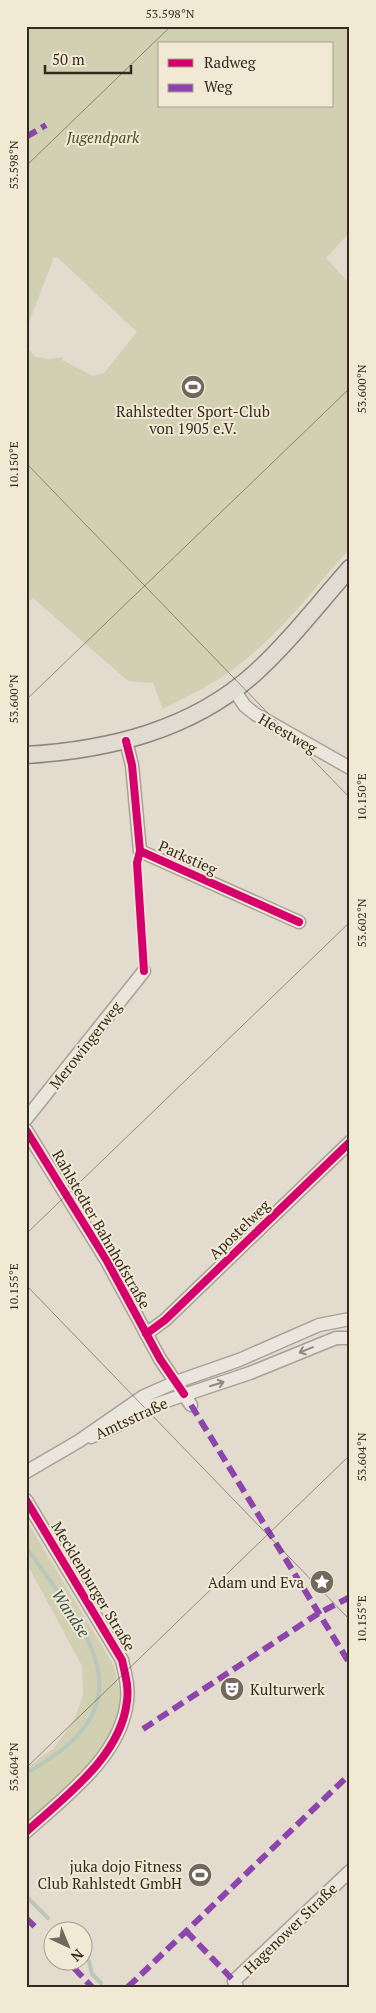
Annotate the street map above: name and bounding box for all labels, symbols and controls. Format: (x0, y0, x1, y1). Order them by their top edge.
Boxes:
text: 53.598°N (145, 6, 195, 21)
scale bar (45, 42, 131, 74)
legend (158, 42, 334, 108)
text: 50 m (52, 49, 85, 69)
text: Radweg (204, 52, 257, 72)
text: Weg (204, 76, 234, 96)
park label: Jugendpark (66, 127, 140, 147)
text: 53.598°N (6, 140, 21, 190)
text: 53.600°N (354, 364, 369, 414)
sports icon: Rahlstedter Sport-Club von 1905 e.V. (180, 374, 206, 400)
place label: Rahlstedter Sport-Club von 1905 e.V. (116, 401, 270, 438)
text: 10.150°E (6, 441, 21, 489)
text: 53.600°N (6, 674, 21, 724)
street label: Heestweg (255, 708, 322, 758)
text: 10.150°E (354, 773, 369, 821)
street label: Parkstieg (156, 835, 221, 879)
text: 53.602°N (354, 898, 369, 948)
street label: Merowingerweg (44, 996, 126, 1093)
street label: Rahlstedter Bahnhofstraße (48, 1146, 156, 1312)
street label: Apostelweg (204, 1194, 275, 1263)
text: 10.155°E (6, 1263, 21, 1311)
one-way arrow (299, 1346, 314, 1355)
one-way arrow (209, 1378, 225, 1388)
street label: Amtsstraße (92, 1393, 170, 1443)
text: 53.604°N (354, 1432, 369, 1482)
street label: Mecklenburger Straße (47, 1518, 141, 1654)
place icon: Adam und Eva (309, 1569, 335, 1595)
place label: Adam und Eva (208, 1572, 304, 1592)
water label: Wandse (47, 1584, 95, 1642)
text: 10.155°E (354, 1595, 369, 1643)
theatre icon: Kulturwerk (219, 1676, 245, 1702)
place label: Kulturwerk (250, 1679, 325, 1699)
text: 53.604°N (6, 1742, 21, 1792)
place label: juka dojo Fitness Club Rahlstedt GmbH (37, 1856, 182, 1893)
sports icon: juka dojo Fitness Club Rahlstedt GmbH (187, 1862, 213, 1888)
street label: Hagenower Straße (239, 1878, 341, 1978)
north arrow (42, 1920, 92, 1970)
text: N (67, 1945, 88, 1966)

